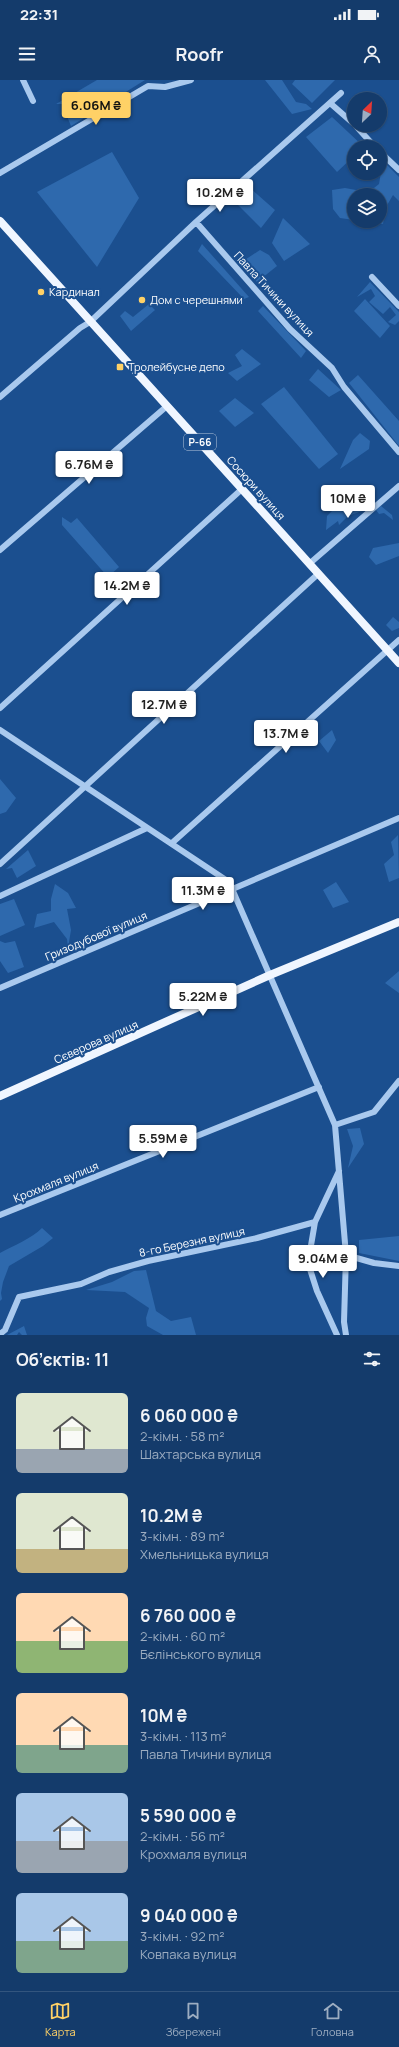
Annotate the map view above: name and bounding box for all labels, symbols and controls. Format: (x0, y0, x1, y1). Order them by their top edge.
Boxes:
text: 22:31 (20, 4, 58, 25)
text: Roofr (175, 42, 224, 66)
icon: menu (16, 43, 38, 65)
icon: person (361, 43, 383, 65)
pin: 6.06M ₴ (59, 92, 133, 126)
north arrow (347, 92, 387, 132)
map controls (347, 92, 387, 228)
text: 6.06M ₴ (71, 96, 121, 114)
button: locate (347, 140, 387, 180)
pin: 10.2M ₴ (183, 179, 257, 213)
text: 10.2M ₴ (196, 183, 244, 201)
button: layers (347, 188, 387, 228)
street label: Павла Тичини вулиця (231, 248, 318, 339)
place label: Кардинал (49, 284, 100, 299)
marker: Кардинал (36, 287, 46, 297)
place label: Дом с черешнями (150, 292, 243, 307)
marker: Дом с черешнями (137, 295, 147, 305)
place label: Тролейбусне депо (128, 359, 225, 374)
marker: Тролейбусне депо (115, 362, 125, 372)
road number: Р-66 (184, 434, 216, 450)
pin: 6.76M ₴ (52, 451, 126, 485)
street label: Сосюри вулиця (224, 453, 289, 523)
text: 6.76M ₴ (65, 455, 113, 473)
pin: 10M ₴ (320, 485, 376, 519)
text: 10M ₴ (330, 489, 366, 507)
pin: 14.2M ₴ (90, 572, 164, 606)
text: 14.2M ₴ (104, 576, 150, 594)
pin: 12.7M ₴ (127, 691, 201, 725)
text: 12.7M ₴ (141, 695, 187, 713)
pin: 13.7M ₴ (249, 720, 323, 754)
text: 13.7M ₴ (263, 724, 309, 742)
pin: 11.3M ₴ (166, 877, 240, 911)
text: 11.3M ₴ (181, 881, 225, 899)
street label: Гризодубової вулиця (42, 907, 149, 964)
pin: 5.22M ₴ (166, 983, 240, 1017)
text: 5.22M ₴ (179, 987, 227, 1005)
street label: Сєверова вулиця (51, 1016, 140, 1067)
pin: 5.59M ₴ (126, 1125, 200, 1159)
text: 5.59M ₴ (138, 1129, 188, 1147)
street label: Крохмаля вулиця (11, 1158, 101, 1205)
street label: 8-го Березня вулиця (138, 1223, 246, 1260)
pin: 9.04M ₴ (286, 1245, 360, 1279)
text: 9.04M ₴ (298, 1249, 348, 1267)
text: Об’єктів: 11 (16, 1348, 109, 1371)
icon: filters (361, 1348, 383, 1370)
text: 6 060 000 ₴ (140, 1404, 238, 1427)
icon: home (48, 1409, 96, 1457)
text: 2-кімн. · 58 m² (140, 1427, 224, 1445)
text: Шахтарська вулиця (140, 1445, 261, 1463)
text: 10.2M ₴ (140, 1504, 203, 1527)
icon: home (48, 1509, 96, 1557)
text: 3-кімн. · 89 m² (140, 1527, 225, 1545)
text: Хмельницька вулиця (140, 1545, 269, 1563)
text: 6 760 000 ₴ (140, 1604, 236, 1627)
icon: home (48, 1609, 96, 1657)
text: 2-кімн. · 60 m² (140, 1627, 225, 1645)
text: Бєлінського вулиця (140, 1645, 261, 1663)
text: 10M ₴ (140, 1704, 187, 1727)
icon: home (48, 1709, 96, 1757)
text: 3-кімн. · 113 m² (140, 1727, 226, 1745)
text: Павла Тичини вулиця (140, 1745, 271, 1763)
text: 5 590 000 ₴ (140, 1804, 236, 1827)
icon: home (48, 1809, 96, 1857)
text: 2-кімн. · 56 m² (140, 1827, 225, 1845)
text: Крохмаля вулиця (140, 1845, 247, 1863)
text: 9 040 000 ₴ (140, 1904, 238, 1927)
icon: home (48, 1909, 96, 1957)
text: 3-кімн. · 92 m² (140, 1927, 225, 1945)
text: Ковпака вулиця (140, 1945, 236, 1963)
tab: Карта (45, 2000, 76, 2039)
tab: Збережені (166, 2000, 221, 2039)
tab: Головна (311, 2000, 354, 2039)

